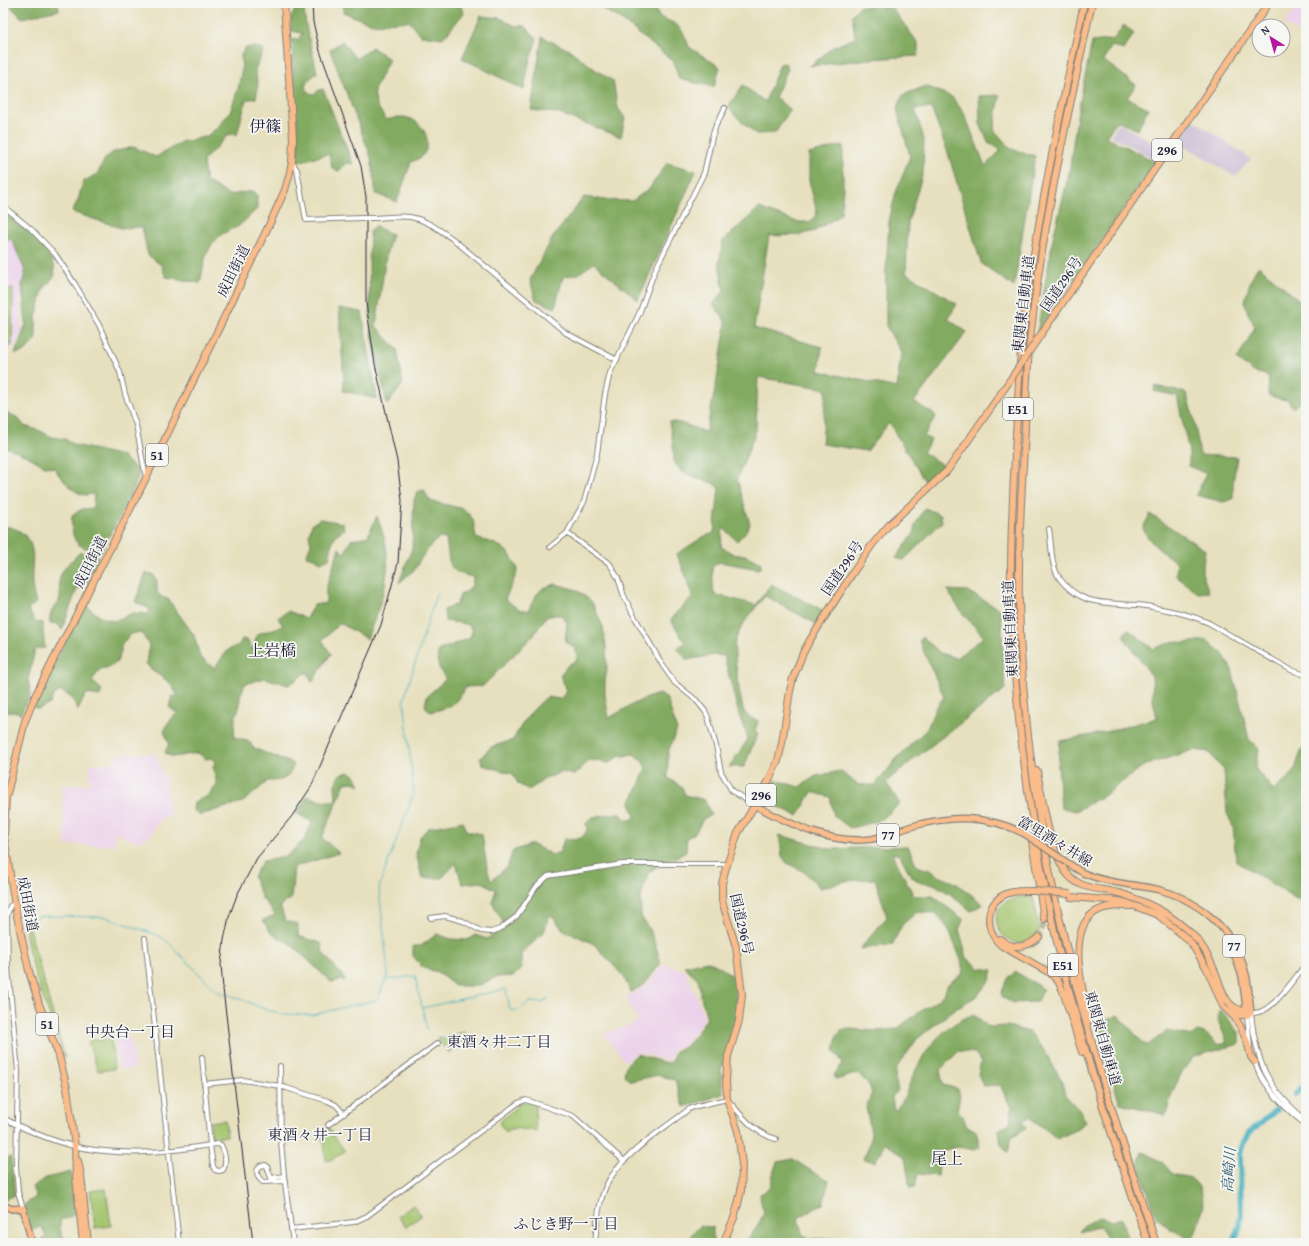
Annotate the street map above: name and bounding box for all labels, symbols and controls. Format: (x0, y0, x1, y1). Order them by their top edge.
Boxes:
north arrow (1251, 18, 1291, 58)
text: N (1257, 21, 1273, 39)
district label: 伊篠 (249, 114, 281, 138)
road number: 296 (1152, 139, 1182, 161)
street label: 成田街道 (212, 241, 254, 301)
street label: 国道296号 (1035, 253, 1087, 315)
street label: 東関東自動車道 (1007, 254, 1039, 354)
road number: E51 (1003, 398, 1033, 420)
road number: 51 (146, 444, 168, 466)
street label: 成田街道 (68, 533, 112, 591)
street label: 国道296号 (816, 537, 868, 599)
street label: 東関東自動車道 (997, 580, 1023, 678)
district label: 上岩橋 (248, 638, 296, 662)
road number: 296 (746, 784, 776, 806)
street label: 富里酒々井線 (1014, 811, 1096, 871)
road number: 77 (877, 824, 899, 846)
street label: 成田街道 (13, 875, 43, 933)
street label: 国道296号 (725, 891, 759, 957)
road number: 77 (1223, 935, 1245, 957)
road number: E51 (1048, 954, 1078, 976)
street label: 東関東自動車道 (1080, 988, 1126, 1088)
road number: 51 (36, 1013, 58, 1035)
district label: 中央台一丁目 (85, 1021, 175, 1042)
district label: 東酒々井二丁目 (446, 1031, 552, 1052)
district label: 東酒々井一丁目 (267, 1124, 373, 1145)
water label: 高崎川 (1216, 1145, 1241, 1193)
district label: 尾上 (931, 1146, 963, 1170)
district label: ふじき野一丁目 (513, 1213, 619, 1234)

